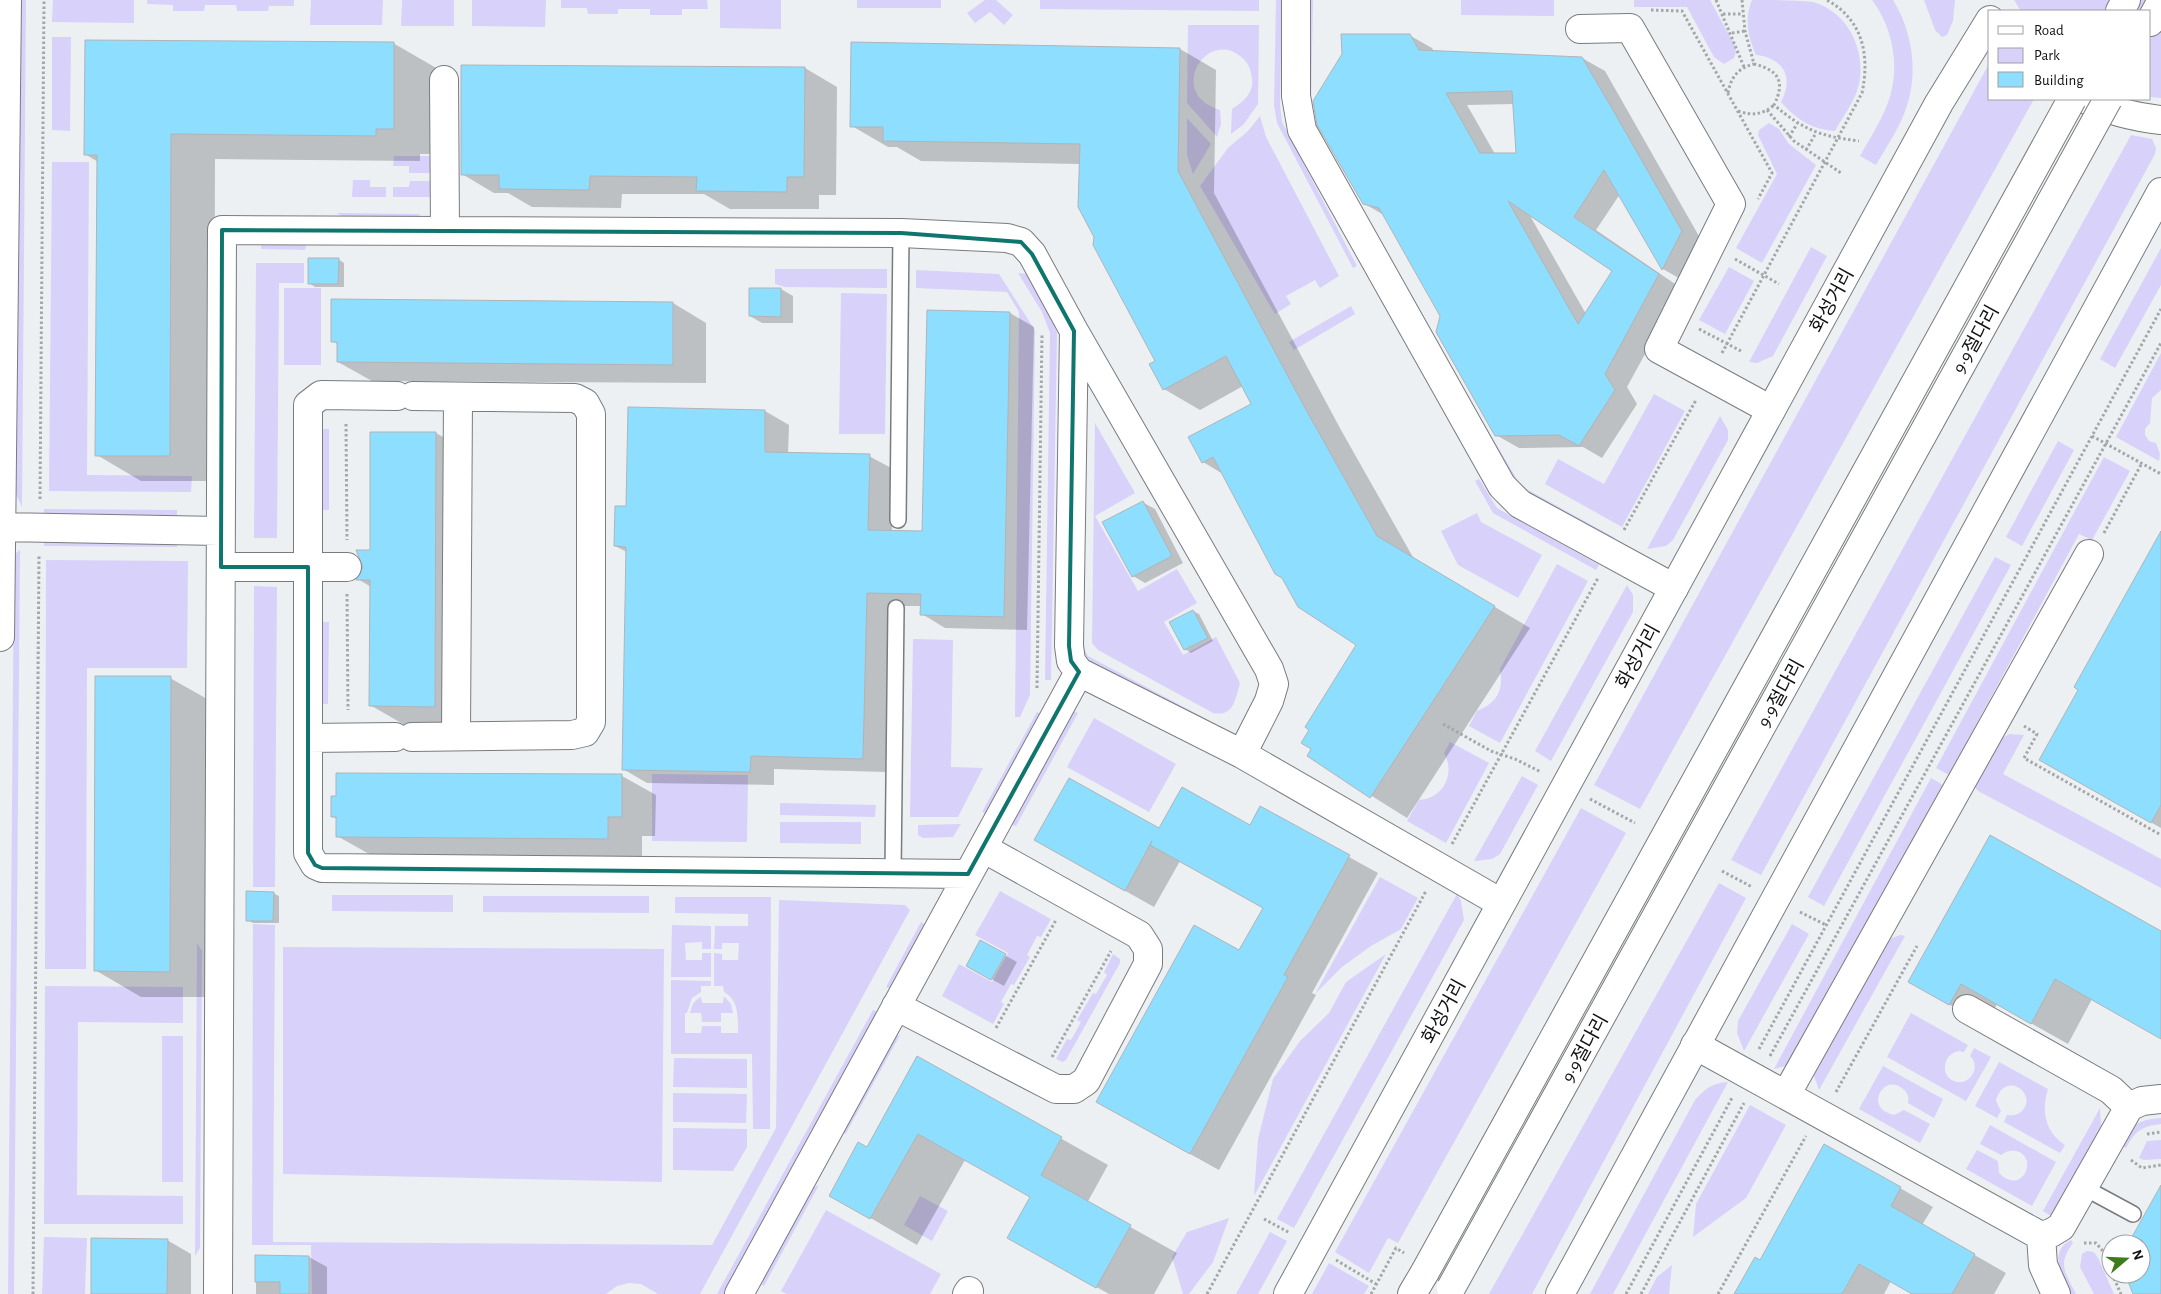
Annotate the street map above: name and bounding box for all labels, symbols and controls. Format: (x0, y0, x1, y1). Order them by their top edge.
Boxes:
legend (1988, 10, 2151, 100)
text: Road (2034, 23, 2064, 38)
text: Park (2034, 48, 2060, 63)
text: Building (2034, 73, 2084, 88)
street label: 화성거리 (1806, 265, 1858, 336)
street label: 9·9절다리 (1949, 302, 2003, 377)
street label: 화성거리 (1612, 621, 1664, 692)
street label: 9·9절다리 (1754, 656, 1808, 731)
street label: 화성거리 (1418, 976, 1470, 1047)
street label: 9·9절다리 (1558, 1011, 1612, 1086)
north arrow (2101, 1234, 2151, 1284)
text: N (2129, 1248, 2146, 1262)

